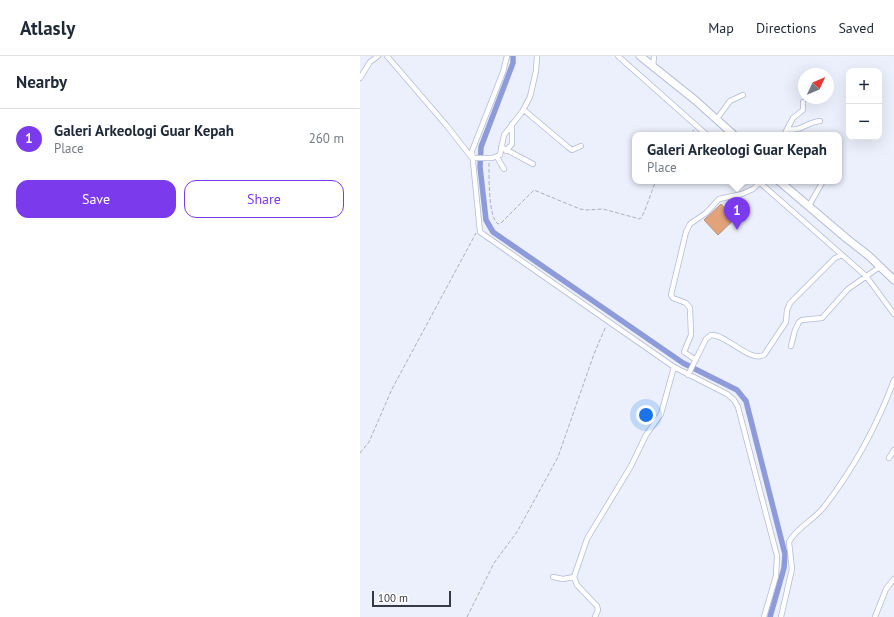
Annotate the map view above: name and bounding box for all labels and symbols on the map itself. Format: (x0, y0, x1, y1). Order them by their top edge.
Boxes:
north arrow (798, 68, 834, 104)
pin: 1 (724, 197, 750, 230)
your location (636, 405, 656, 425)
scale bar (372, 589, 451, 608)

